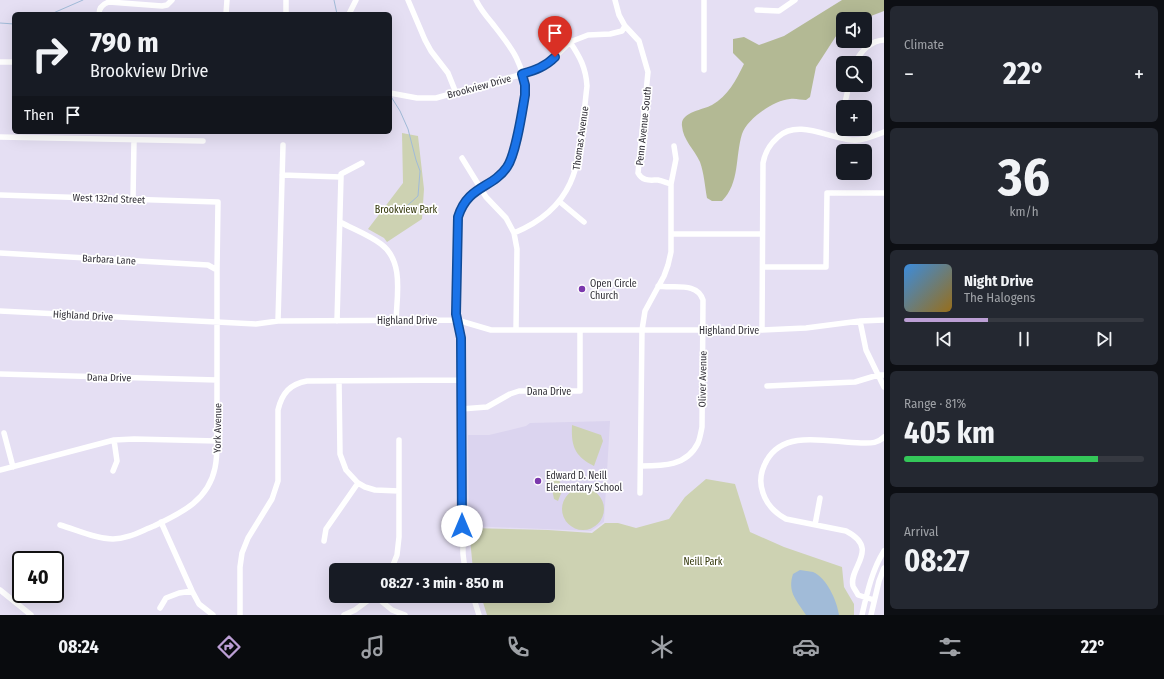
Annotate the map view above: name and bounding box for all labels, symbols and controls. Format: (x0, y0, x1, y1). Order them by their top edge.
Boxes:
map controls (836, 12, 872, 180)
button: sound (836, 12, 872, 48)
pin (538, 16, 572, 57)
icon: arrive (544, 22, 566, 44)
text: 790 m (90, 26, 159, 59)
icon: right (24, 28, 76, 80)
text: Climate (904, 37, 944, 52)
button: search (836, 56, 872, 92)
text: 22° (1003, 56, 1045, 92)
text: Brookview Drive (90, 60, 209, 82)
text: − (904, 61, 914, 88)
text: + (1134, 61, 1144, 88)
street label: Brookview Drive (446, 73, 513, 101)
street label: Penn Avenue South (634, 86, 654, 166)
button: + (836, 100, 872, 136)
icon: arrive (62, 104, 84, 126)
street label: Thomas Avenue (571, 105, 591, 171)
text: Then (24, 106, 54, 124)
button: − (836, 144, 872, 180)
text: 36 (998, 146, 1050, 209)
street label: West 132nd Street (73, 192, 146, 206)
park label: Brookview Park (375, 204, 438, 216)
text: km/h (1010, 204, 1039, 219)
street label: Barbara Lane (82, 253, 136, 267)
text: Night Drive (964, 272, 1033, 290)
place label: Open Circle Church (590, 278, 637, 302)
marker: Open Circle Church (577, 284, 587, 294)
text: The Halogens (964, 290, 1035, 305)
street label: Highland Drive (53, 308, 113, 324)
street label: Highland Drive (377, 315, 437, 327)
street label: Highland Drive (699, 325, 759, 337)
icon: previous (933, 328, 955, 350)
icon: pause (1013, 328, 1035, 350)
icon: next (1093, 328, 1115, 350)
street label: Oliver Avenue (697, 351, 709, 407)
street label: Dana Drive (87, 372, 131, 384)
street label: Dana Drive (527, 386, 571, 398)
text: Range · 81% (904, 396, 966, 411)
street label: York Avenue (212, 403, 224, 453)
text: 405 km (904, 415, 995, 451)
place label: Edward D. Neill Elementary School (546, 470, 622, 494)
marker: Edward D. Neill Elementary School (533, 476, 543, 486)
position arrow (441, 505, 483, 547)
text: Arrival (904, 524, 938, 539)
text: 08:27 (904, 543, 970, 579)
speed limit sign: 40 (12, 551, 64, 603)
park label: Neill Park (684, 556, 723, 568)
text: 08:27 · 3 min · 850 m (380, 574, 504, 592)
icon: directions (215, 633, 243, 661)
icon: music (359, 633, 387, 661)
icon: phone (504, 633, 532, 661)
icon: climate (648, 633, 676, 661)
icon: car (792, 633, 820, 661)
icon: filters (936, 633, 964, 661)
text: 08:24 (58, 636, 99, 658)
text: 22° (1081, 636, 1106, 658)

